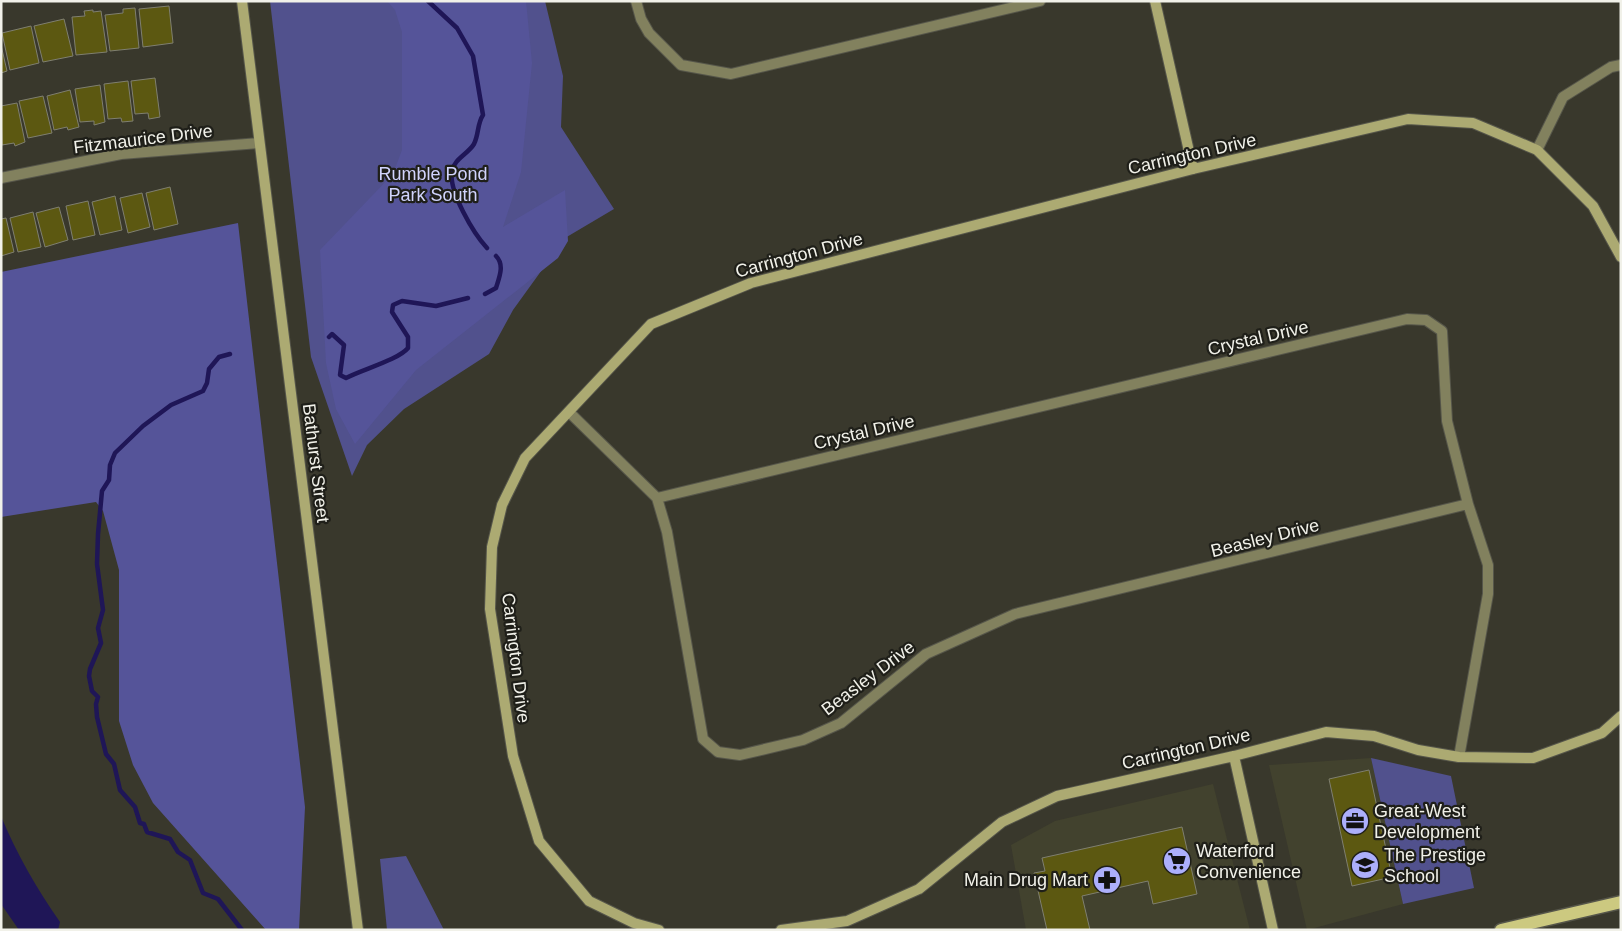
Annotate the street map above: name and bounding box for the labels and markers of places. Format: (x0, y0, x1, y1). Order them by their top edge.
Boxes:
place label: Great-West Development (1374, 801, 1480, 842)
office icon: Great-West Development (1340, 806, 1370, 836)
place label: Waterford Convenience (1196, 841, 1301, 882)
place label: The Prestige School (1384, 845, 1486, 886)
supermarket icon: Waterford Convenience (1162, 846, 1192, 876)
school or university icon: The Prestige School (1350, 850, 1380, 880)
pharmacy icon: Main Drug Mart (1092, 865, 1122, 895)
place label: Main Drug Mart (964, 870, 1088, 890)

